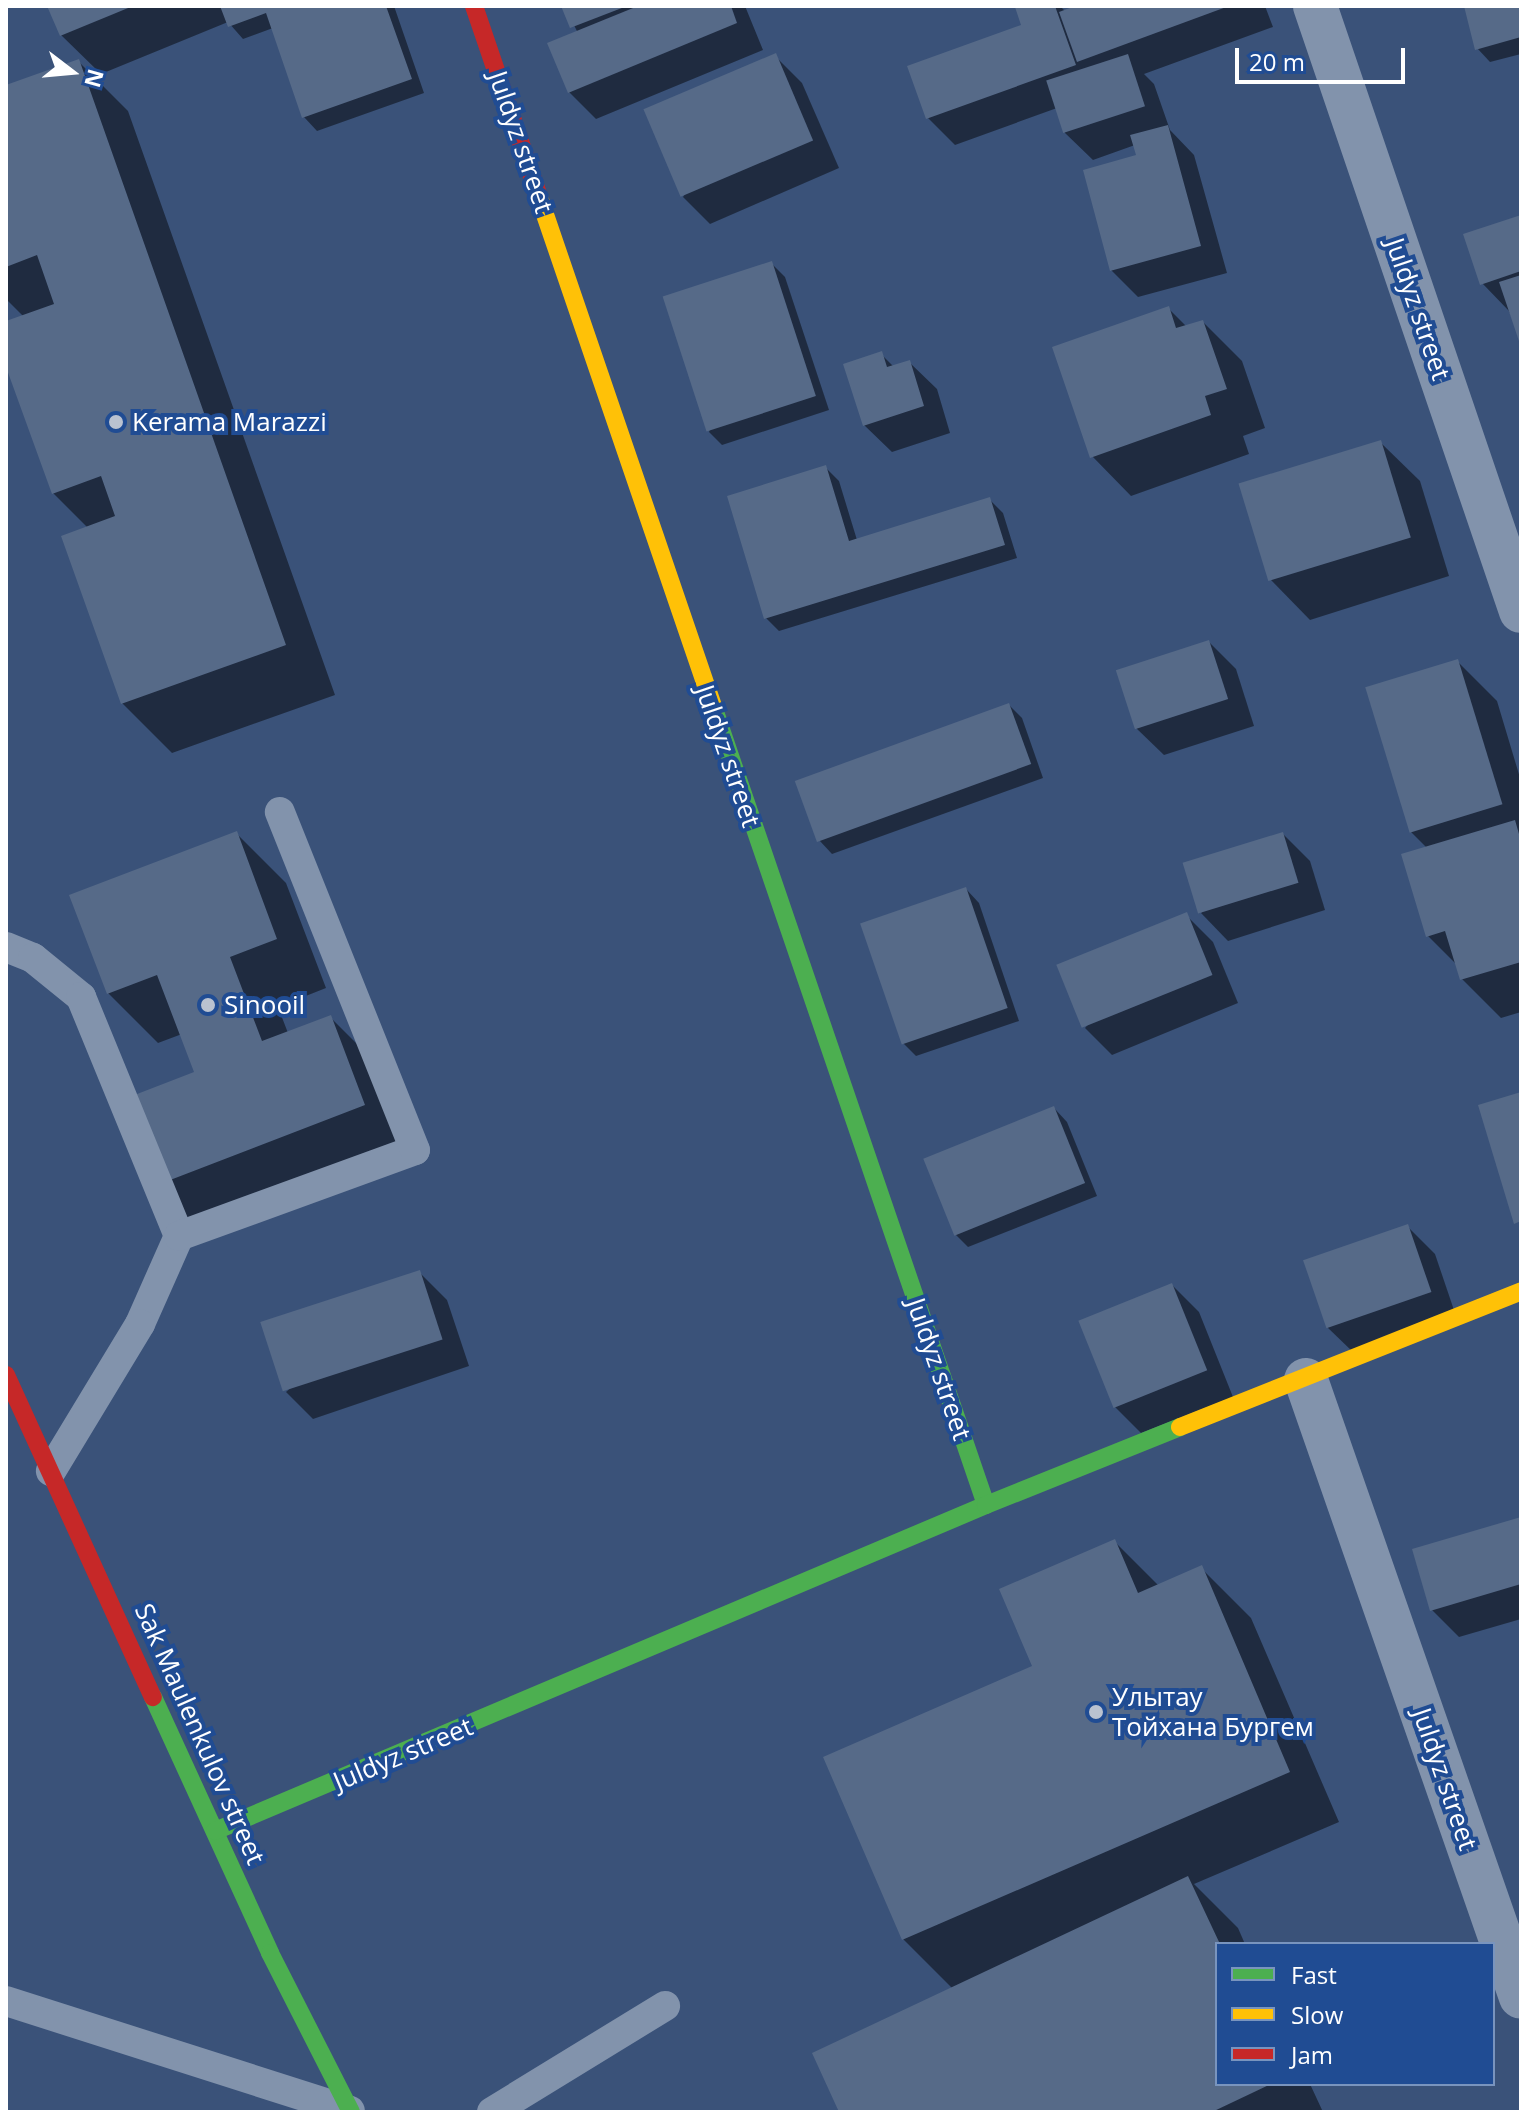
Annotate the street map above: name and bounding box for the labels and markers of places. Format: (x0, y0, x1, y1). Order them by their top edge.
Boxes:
place label: Kerama Marazzi (132, 406, 327, 438)
marker: Kerama Marazzi (107, 413, 125, 431)
place label: Sinooil (224, 989, 305, 1021)
marker: Sinooil (199, 996, 217, 1014)
place label: Улытау Тойхана Бургем (1112, 1681, 1314, 1742)
marker: Улытау Тойхана Бургем (1087, 1703, 1105, 1721)

